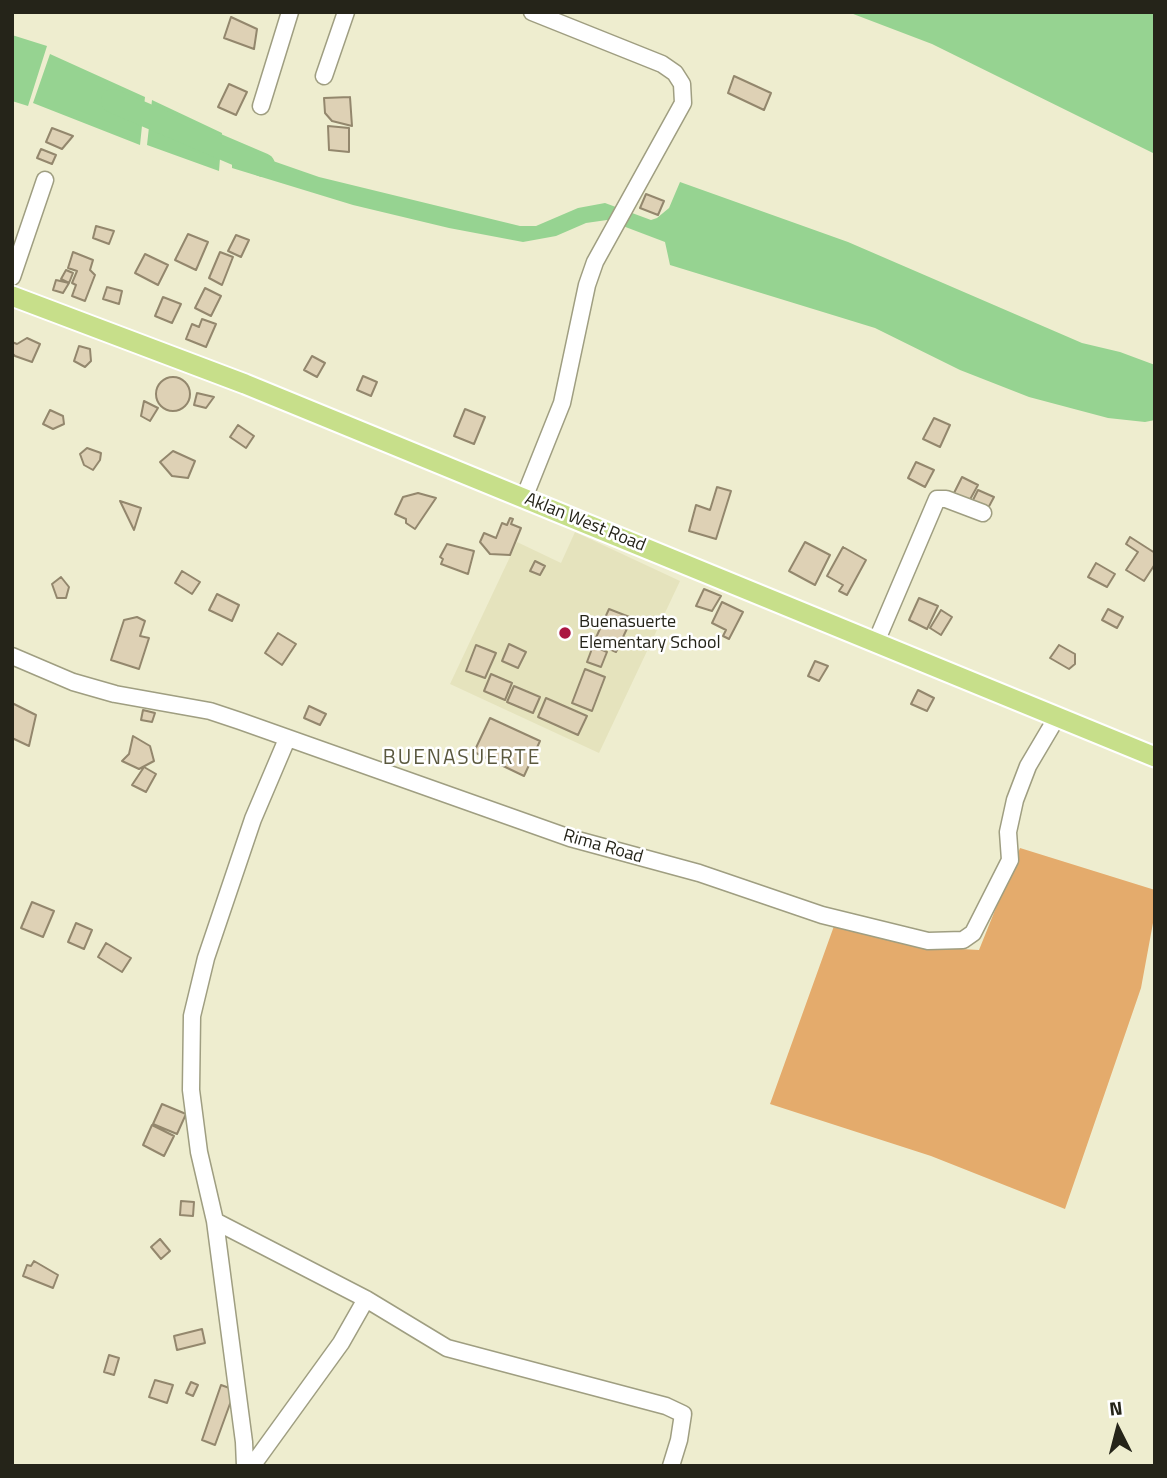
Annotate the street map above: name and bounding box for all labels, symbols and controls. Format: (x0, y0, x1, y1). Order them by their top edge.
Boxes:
street label: Aklan West Road (521, 489, 649, 557)
place label: Buenasuerte Elementary School (579, 612, 721, 654)
marker: Buenasuerte Elementary School (557, 625, 573, 641)
district label: BUENASUERTE (384, 746, 540, 772)
street label: Rima Road (561, 825, 645, 869)
text: N (1108, 1393, 1124, 1423)
north arrow (1083, 1394, 1153, 1464)

